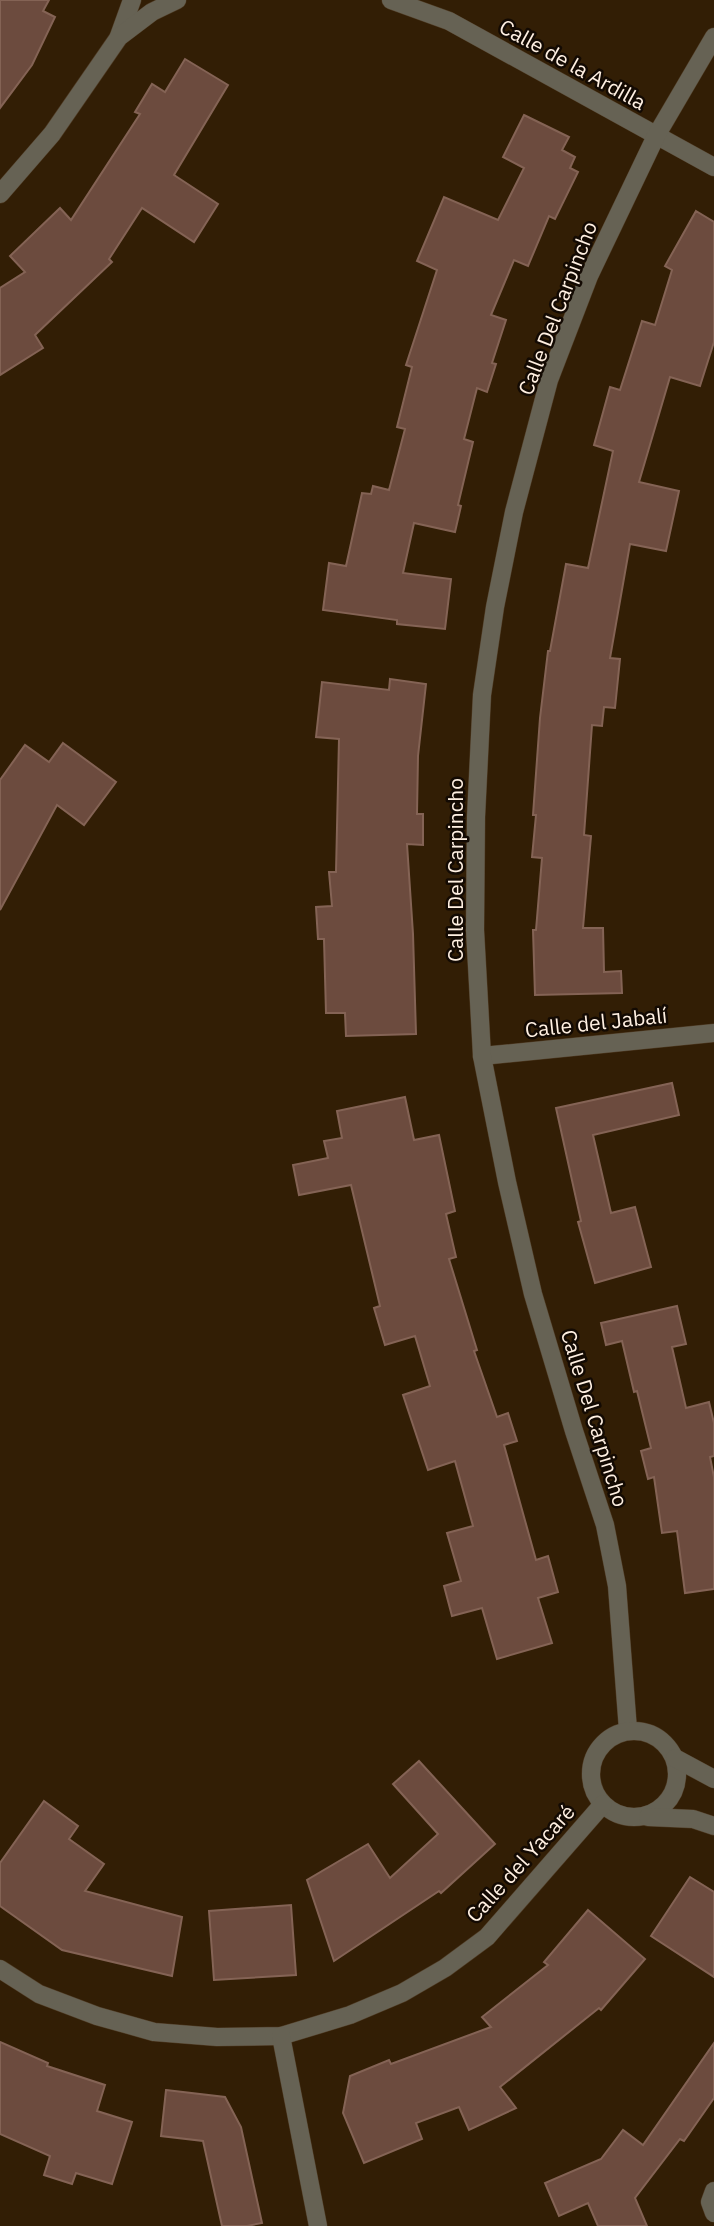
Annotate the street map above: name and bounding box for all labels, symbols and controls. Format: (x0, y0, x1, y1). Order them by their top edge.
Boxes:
street label: Calle de la Ardilla (495, 12, 651, 116)
street label: Calle Del Carpincho (511, 217, 603, 399)
street label: Calle Del Carpincho (441, 778, 469, 962)
street label: Calle del Jabalí (524, 1001, 668, 1043)
street label: Calle Del Carpincho (555, 1326, 635, 1510)
street label: Calle del Yacaré (459, 1798, 581, 1928)

